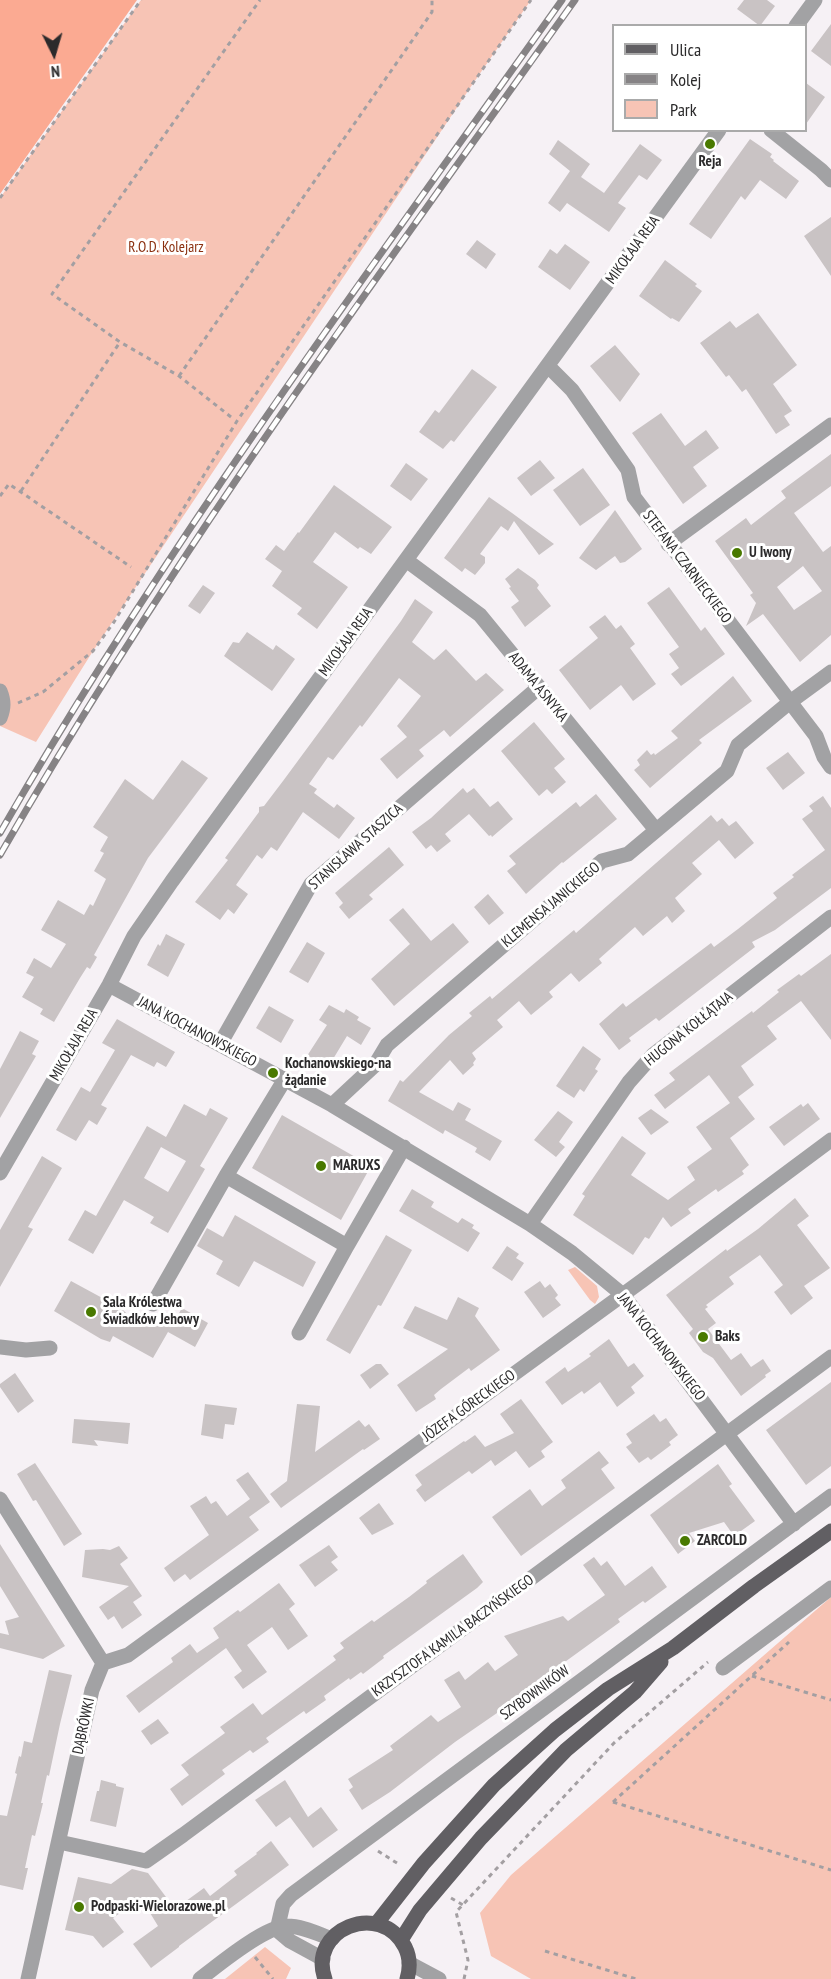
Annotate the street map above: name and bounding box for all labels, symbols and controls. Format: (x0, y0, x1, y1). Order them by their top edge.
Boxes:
north arrow (24, 24, 84, 84)
legend (612, 24, 807, 132)
text: Ulica (670, 38, 701, 61)
text: N (50, 62, 61, 82)
text: Kolej (670, 68, 701, 91)
text: Park (670, 98, 697, 121)
marker: Reja (703, 137, 717, 151)
place label: Reja (699, 153, 721, 171)
street label: MIKOŁAJA REJA (602, 212, 664, 288)
park label: R.O.D. Kolejarz (128, 239, 204, 257)
street label: STEFANA CZARNIECKIEGO (639, 507, 735, 627)
place label: U Iwony (749, 544, 792, 562)
marker: U Iwony (730, 546, 744, 560)
street label: MIKOŁAJA REJA (315, 604, 377, 680)
street label: ADAMA ASNYKA (505, 649, 571, 725)
street label: STANISŁAWA STASZICA (305, 800, 407, 894)
street label: KLEMENSA JANICKIEGO (498, 859, 604, 951)
street label: HUGONA KOŁŁĄTAJA (641, 988, 737, 1070)
street label: JANA KOCHANOWSKIEGO (135, 993, 259, 1071)
street label: MIKOŁAJA REJA (46, 1006, 102, 1084)
place label: Kochanowskiego-na żądanie (285, 1055, 391, 1090)
marker: Kochanowskiego-na żądanie (266, 1066, 280, 1080)
place label: MARUXS (333, 1157, 380, 1175)
marker: MARUXS (314, 1159, 328, 1173)
street label: JANA KOCHANOWSKIEGO (613, 1289, 709, 1405)
place label: Sala Królestwa Świadków Jehowy (103, 1294, 199, 1329)
marker: Sala Królestwa Świadków Jehowy (84, 1305, 98, 1319)
place label: Baks (715, 1328, 740, 1346)
marker: Baks (696, 1330, 710, 1344)
street label: JÓZEFA GÓRECKIEGO (419, 1366, 519, 1446)
place label: ZARCOLD (697, 1532, 747, 1550)
marker: ZARCOLD (678, 1534, 692, 1548)
street label: KRZYSZTOFA KAMILA BACZYŃSKIEGO (369, 1571, 537, 1701)
street label: SZYBOWNIKÓW (497, 1662, 573, 1724)
street label: DĄBRÓWKI (69, 1696, 99, 1756)
place label: Podpaski-Wielorazowe.pl (91, 1898, 225, 1916)
marker: Podpaski-Wielorazowe.pl (72, 1900, 86, 1914)

